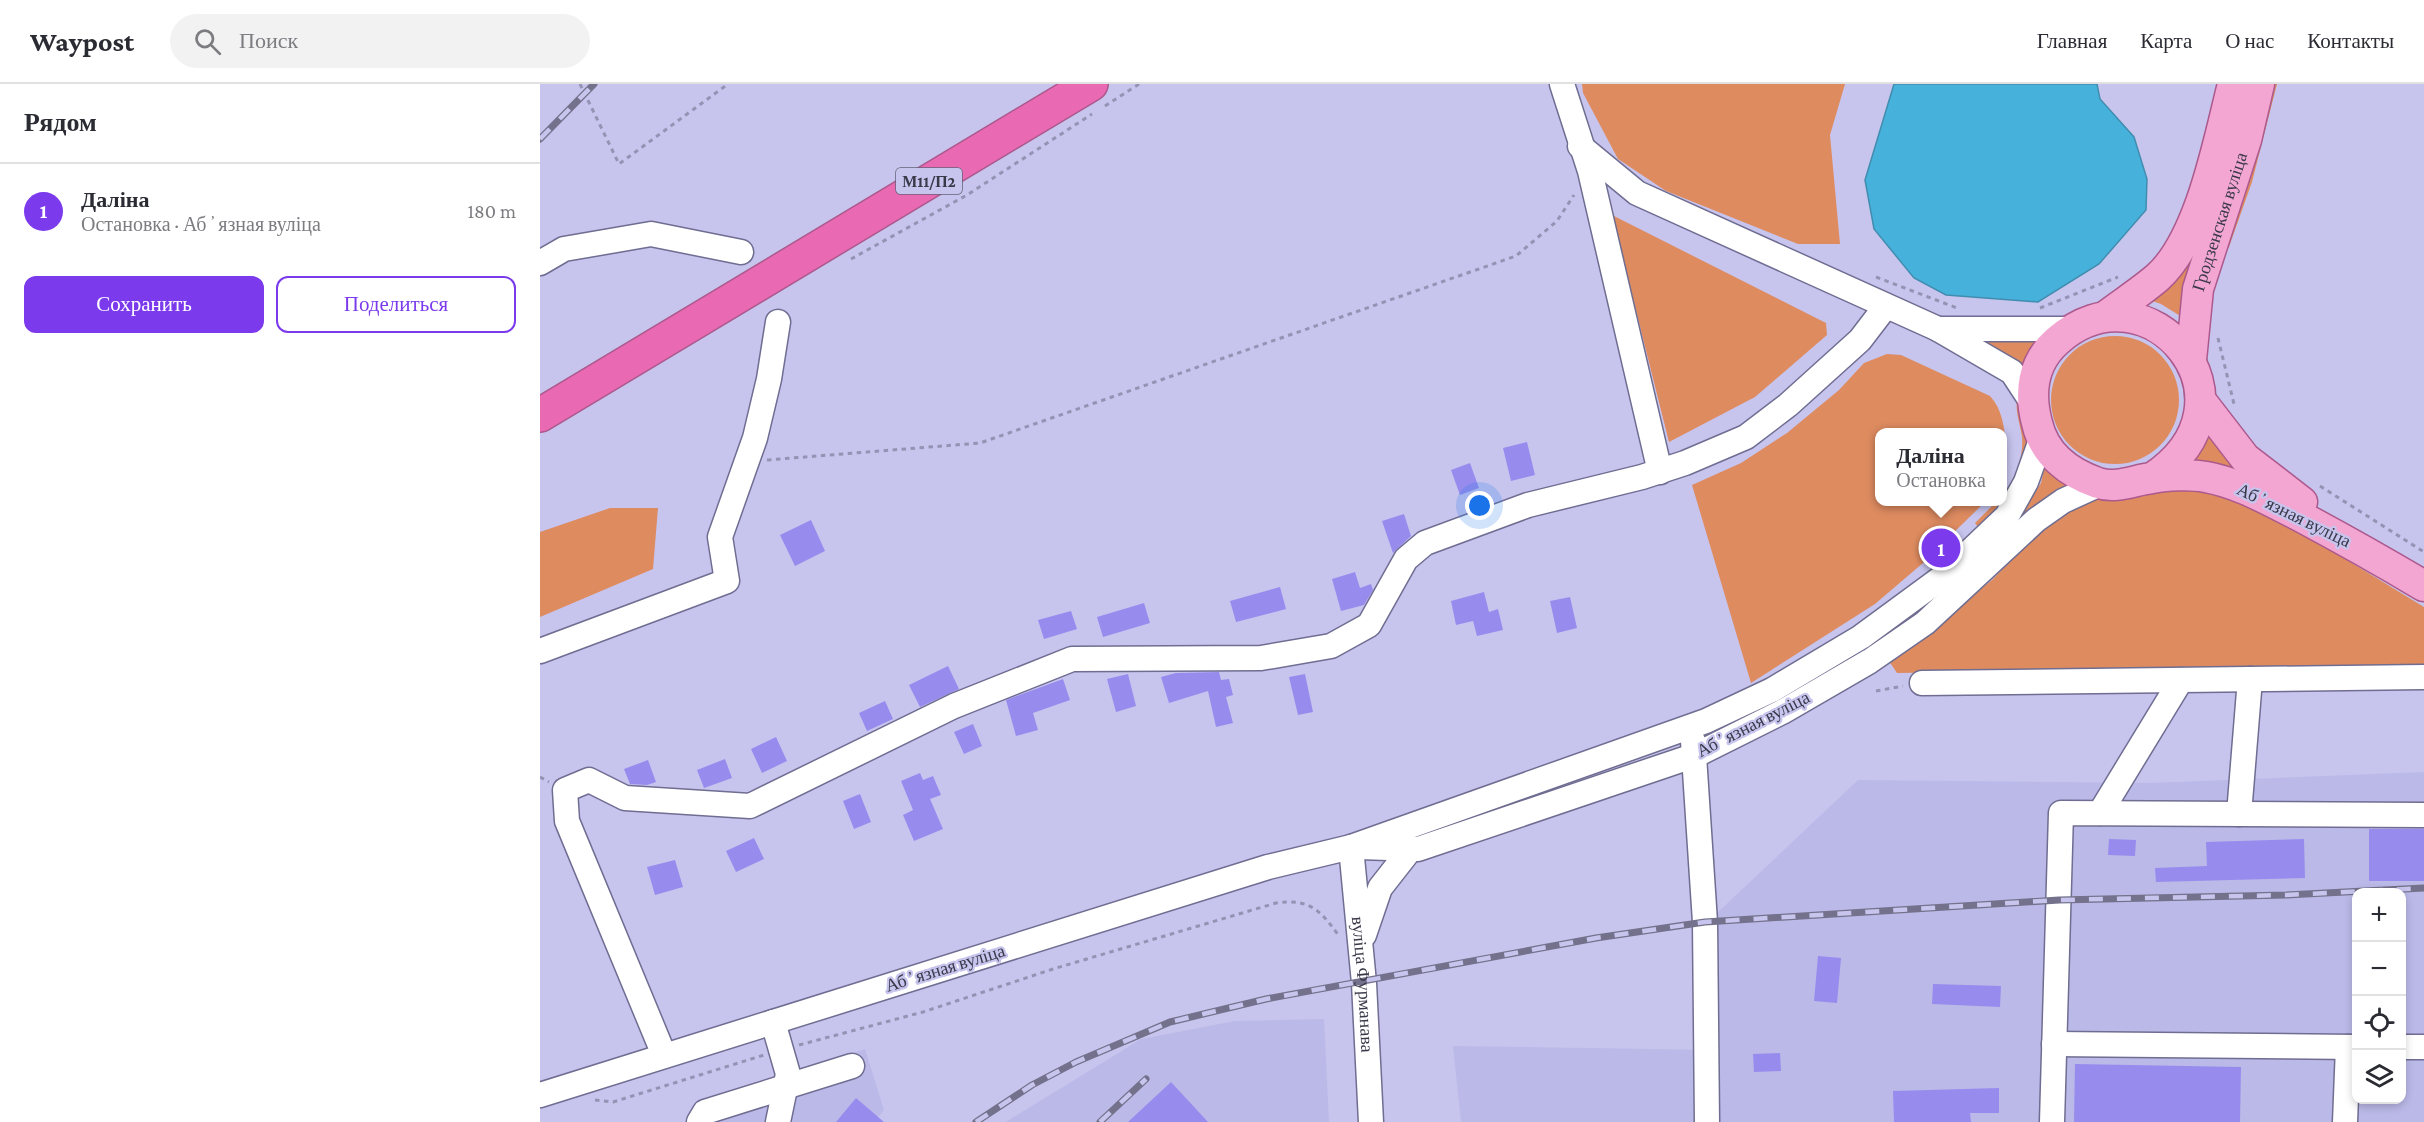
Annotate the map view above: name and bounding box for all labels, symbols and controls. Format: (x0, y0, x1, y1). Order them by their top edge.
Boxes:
search box (170, 14, 590, 68)
icon: search (191, 25, 224, 58)
text: Waypost (30, 26, 134, 57)
text: Поиск (239, 28, 298, 53)
text: Главная (2037, 29, 2107, 53)
text: Карта (2140, 29, 2192, 53)
text: О нас (2225, 29, 2274, 53)
text: Контакты (2307, 29, 2394, 53)
text: Рядом (24, 108, 97, 137)
street label: Гродзенская вуліца (2188, 150, 2251, 294)
road number: М11/П2 (896, 168, 962, 194)
text: Даліна (81, 187, 149, 212)
text: 1 (40, 200, 47, 222)
text: 180 m (467, 200, 516, 222)
text: Остановка · Абʼязная вуліца (81, 213, 321, 235)
button: Сохранить (24, 276, 264, 333)
button: Поделиться (276, 276, 516, 333)
popup (1875, 428, 2007, 506)
text: Даліна (1896, 443, 1965, 468)
text: Остановка (1896, 469, 1986, 491)
street label: Абʼязная вуліца (2234, 479, 2354, 551)
your location (1465, 491, 1494, 520)
pin: 1 (1922, 526, 1960, 570)
street label: Абʼязная вуліца (1693, 687, 1813, 761)
map controls (2352, 888, 2406, 1104)
button: + (2352, 888, 2406, 942)
street label: вуліца Фурманава (1348, 916, 1377, 1053)
street label: Абʼязная вуліца (883, 940, 1007, 996)
button: − (2352, 942, 2406, 996)
button: locate (2352, 996, 2406, 1050)
button: layers (2352, 1050, 2406, 1104)

